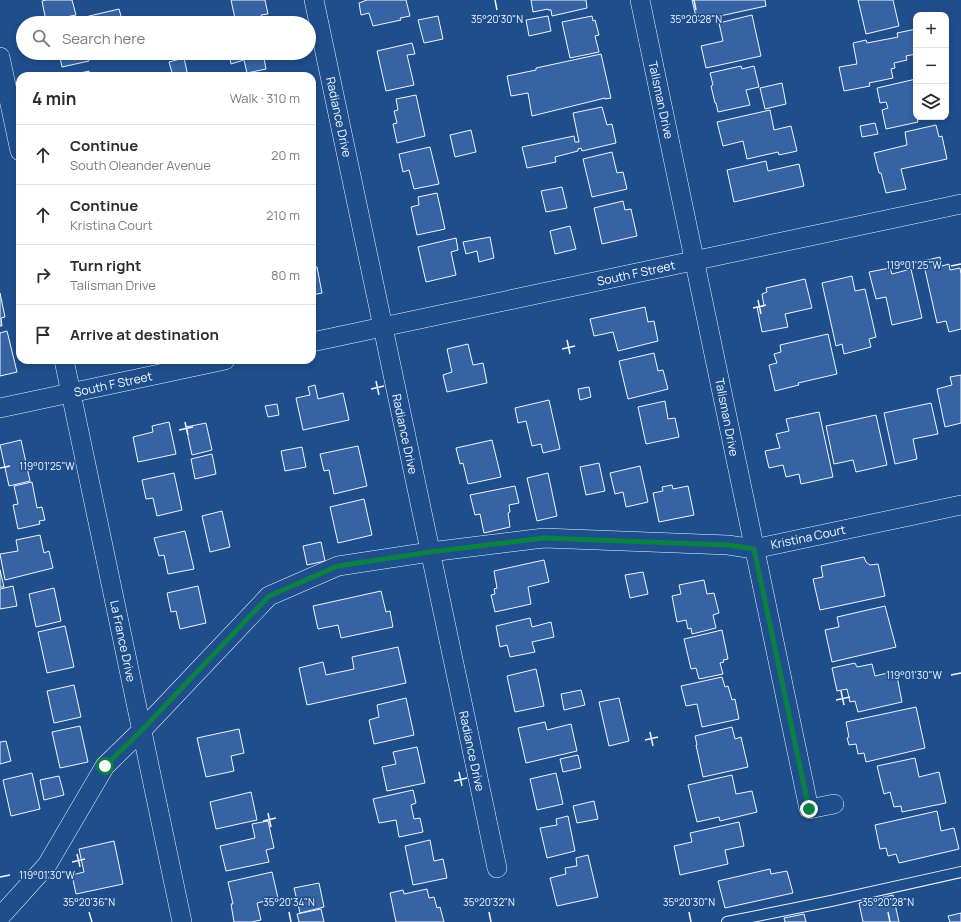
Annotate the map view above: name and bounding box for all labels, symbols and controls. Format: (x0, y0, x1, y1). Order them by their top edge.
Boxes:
text: 35°20'30"N (471, 12, 523, 26)
text: 35°20'28"N (670, 12, 722, 26)
map controls (913, 12, 949, 120)
button: + (913, 12, 949, 48)
search box (16, 16, 316, 60)
icon: search (30, 27, 52, 49)
text: Search here (62, 28, 145, 49)
button: − (913, 48, 949, 84)
street label: Talisman Drive (644, 59, 678, 141)
street label: Radiance Drive (322, 75, 356, 159)
button: layers (913, 84, 949, 120)
text: 4 min (32, 87, 76, 110)
text: Walk · 310 m (230, 89, 300, 107)
text: Continue (70, 135, 138, 156)
icon: ahead (32, 144, 54, 166)
text: 20 m (271, 146, 300, 164)
text: South Oleander Avenue (70, 156, 211, 174)
text: Continue (70, 195, 138, 216)
icon: ahead (32, 204, 54, 226)
text: 210 m (266, 206, 300, 224)
text: Kristina Court (70, 216, 153, 234)
text: Turn right (70, 255, 141, 276)
street label: South F Street (595, 256, 677, 290)
text: 119°01'25"W (886, 258, 942, 272)
icon: right (32, 264, 54, 286)
text: 80 m (271, 266, 300, 284)
text: Talisman Drive (70, 276, 156, 294)
icon: arrive (32, 324, 54, 346)
text: Arrive at destination (70, 324, 219, 345)
street label: South F Street (72, 367, 154, 401)
street label: Talisman Drive (711, 376, 743, 458)
street label: Radiance Drive (388, 392, 422, 476)
text: 119°01'25"W (19, 459, 75, 473)
street label: Kristina Court (769, 521, 847, 553)
street label: La France Drive (106, 599, 140, 683)
text: 119°01'30"W (886, 668, 942, 682)
street label: Radiance Drive (455, 709, 489, 793)
route start (96, 757, 114, 775)
route end (800, 800, 818, 818)
text: 119°01'30"W (19, 868, 75, 882)
text: 35°20'36"N (63, 895, 115, 909)
text: 35°20'34"N (263, 895, 315, 909)
text: 35°20'32"N (463, 895, 515, 909)
text: 35°20'30"N (663, 895, 715, 909)
text: 35°20'28"N (862, 895, 914, 909)

